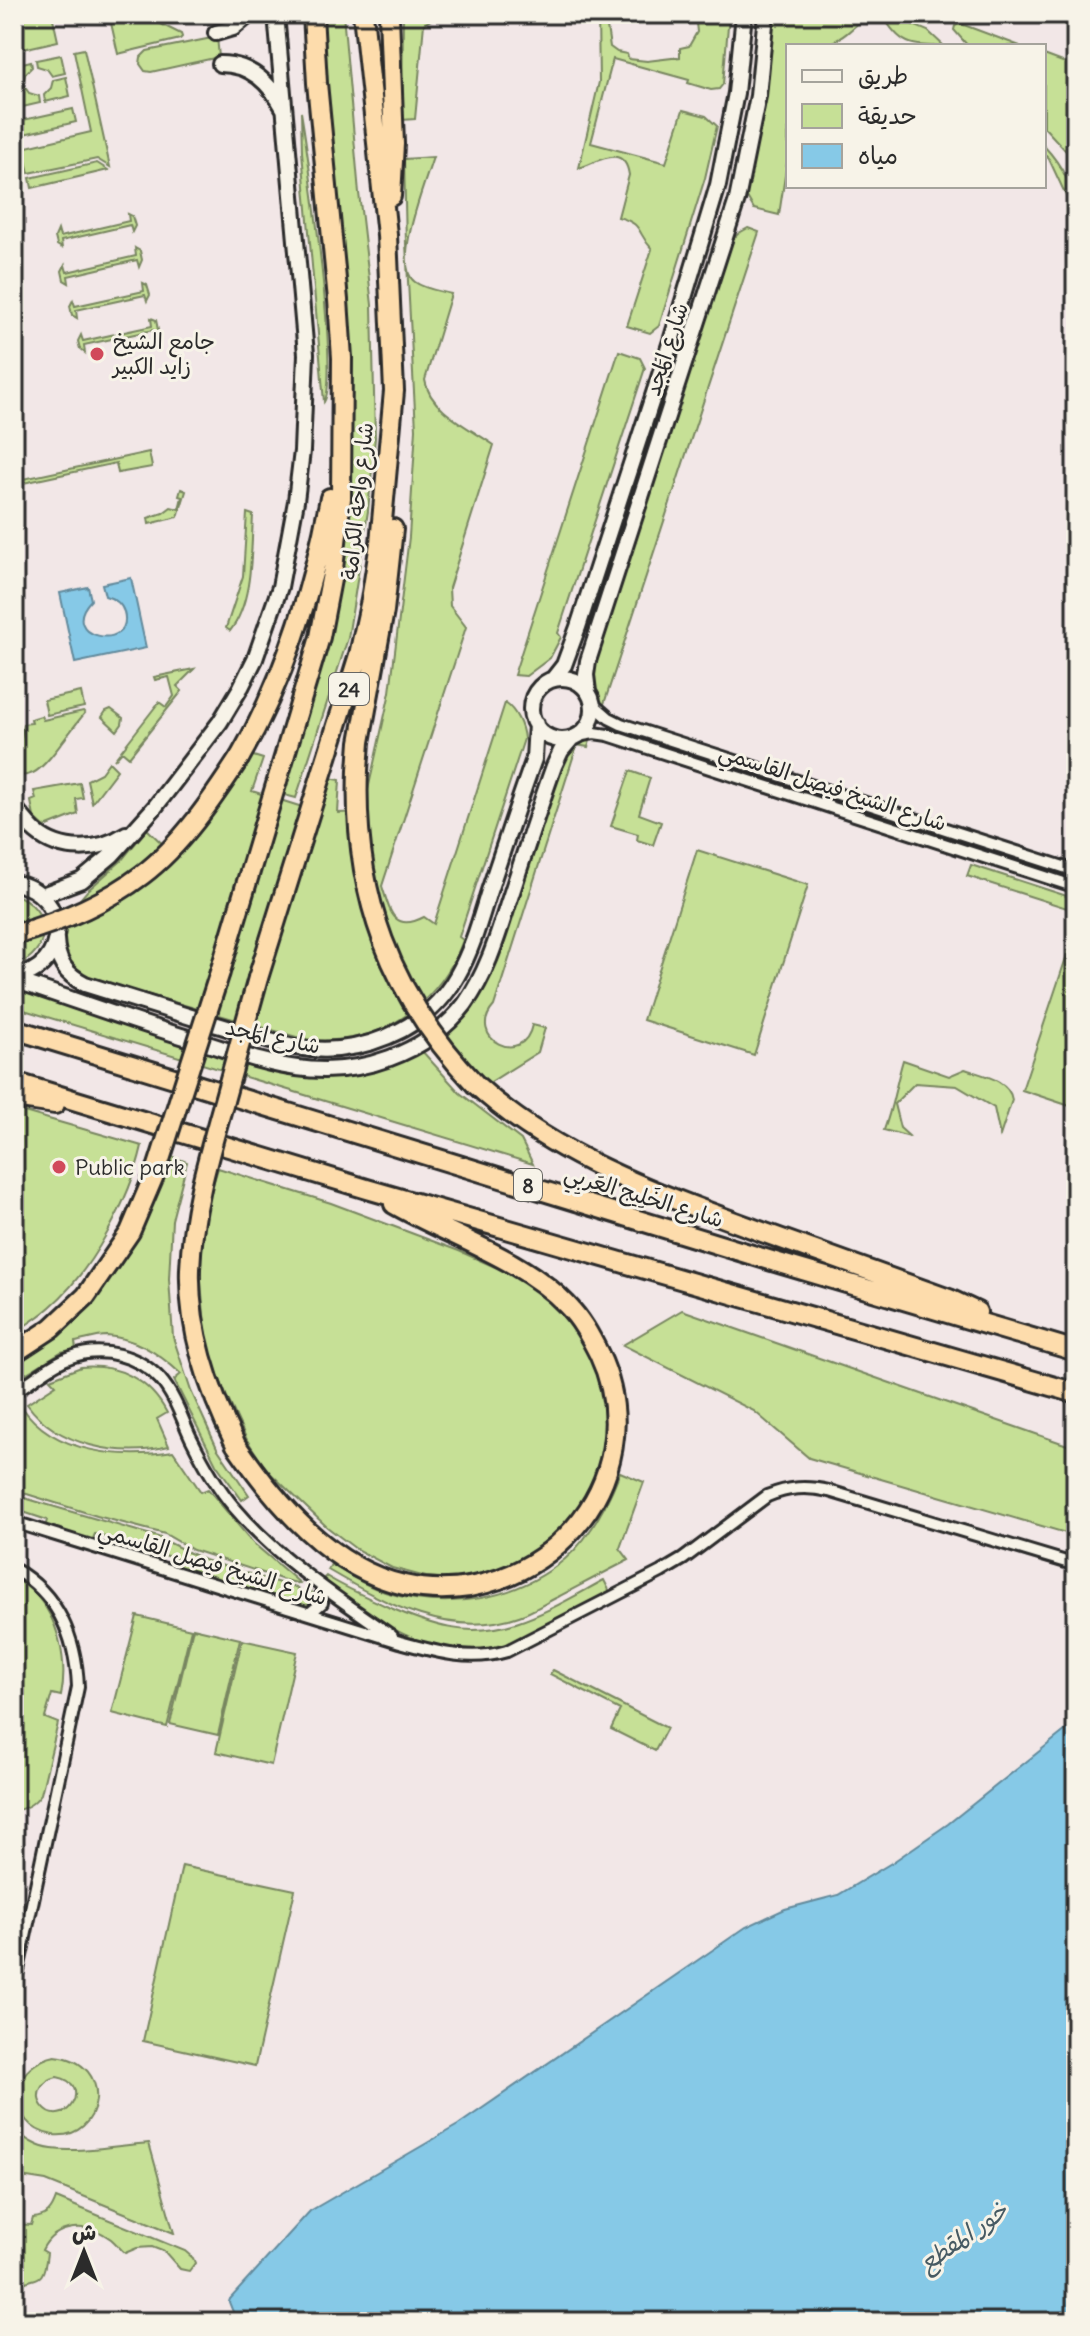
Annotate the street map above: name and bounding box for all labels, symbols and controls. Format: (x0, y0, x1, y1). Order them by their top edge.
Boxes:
legend (786, 44, 1046, 188)
text: طريق (858, 60, 908, 90)
text: حديقة (858, 100, 917, 130)
text: مياه (858, 140, 898, 170)
street label: شارع المَجد (638, 299, 696, 400)
place label: جامع الشيخ زايد الكبير (111, 327, 215, 380)
marker: جامع الشيخ زايد الكبير (88, 345, 106, 363)
street label: شارع واحة الكرامة (335, 421, 381, 581)
road number: 24 (329, 673, 369, 705)
street label: شارع الشيخ فيصل القاسمي (714, 737, 950, 843)
street label: شارع المَجد (223, 1012, 323, 1062)
place label: Public park (75, 1153, 185, 1181)
marker: Public park (50, 1158, 68, 1176)
street label: شارع الخَلِيج العَربِي (559, 1159, 727, 1239)
road number: 8 (514, 1169, 542, 1201)
street label: شارع الشيخ فيصل القاسمي (94, 1515, 331, 1617)
water label: خور المقطع (912, 2194, 1015, 2280)
north arrow (44, 2212, 124, 2292)
text: ش (72, 2218, 96, 2246)

